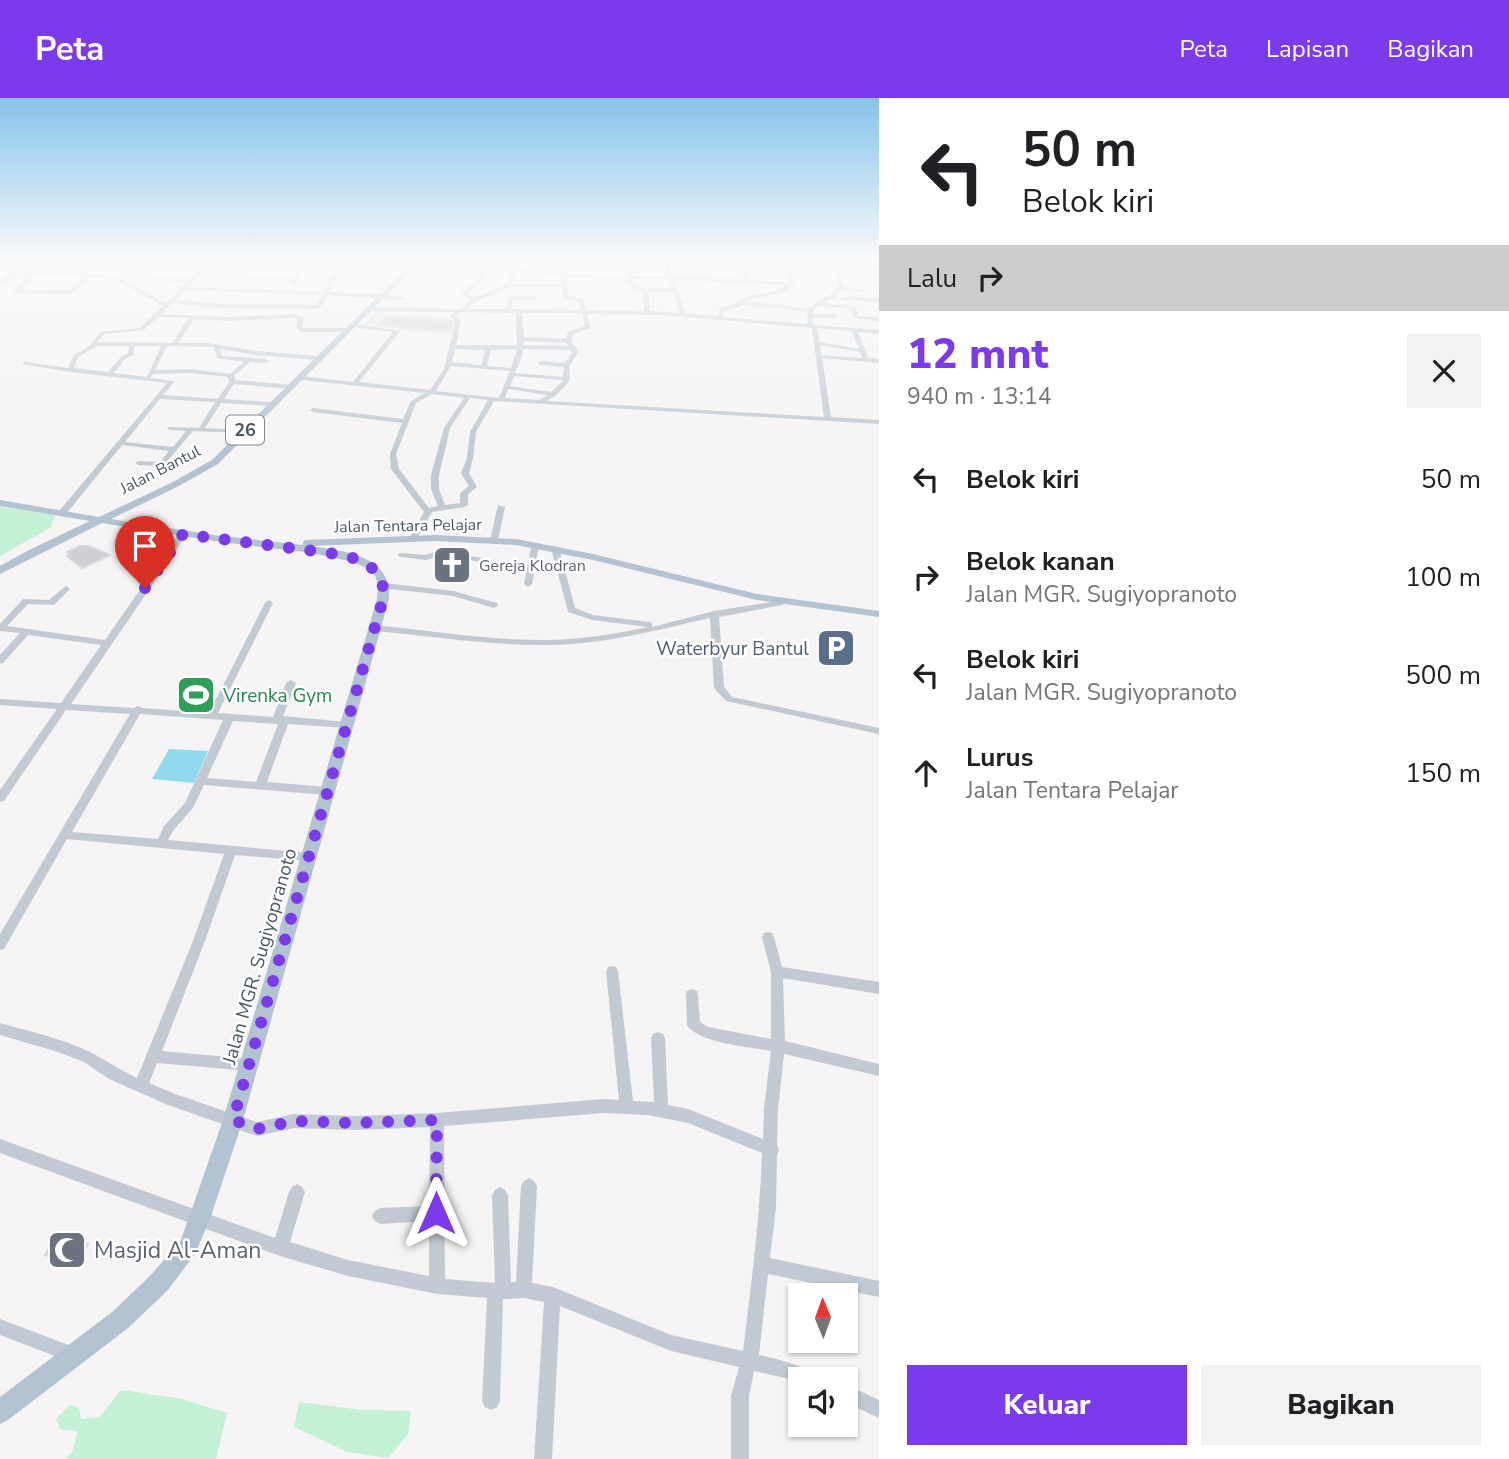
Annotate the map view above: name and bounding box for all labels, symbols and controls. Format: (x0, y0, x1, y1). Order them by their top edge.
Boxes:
text: Peta (35, 27, 104, 72)
text: Peta (1179, 33, 1228, 65)
text: Lapisan (1266, 33, 1349, 65)
text: Bagikan (1387, 33, 1474, 65)
text: 50 m (1022, 116, 1137, 183)
icon: left (907, 126, 998, 217)
text: Belok kiri (1022, 180, 1154, 223)
icon: right (971, 259, 1009, 297)
text: Lalu (907, 261, 957, 296)
text: 12 mnt (907, 326, 1048, 383)
button: close (1407, 334, 1481, 408)
text: 940 m · 13:14 (907, 381, 1052, 412)
road number: 26 (226, 416, 264, 444)
street label: Jalan Bantul (115, 440, 205, 500)
icon: left (907, 460, 945, 498)
text: Belok kiri (966, 462, 1079, 497)
text: 50 m (1421, 462, 1481, 497)
street label: Jalan Tentara Pelajar (333, 514, 482, 538)
pin (115, 516, 175, 588)
icon: arrive (126, 527, 164, 565)
church icon: Gereja Klodran (431, 544, 473, 586)
text: Belok kanan (966, 544, 1115, 579)
place label: Gereja Klodran (479, 555, 586, 577)
icon: right (907, 558, 945, 596)
text: 100 m (1405, 560, 1481, 595)
text: Jalan MGR. Sugiyopranoto (966, 579, 1237, 610)
parking icon: Waterbyur Bantul (815, 627, 857, 669)
place label: Waterbyur Bantul (656, 636, 809, 662)
text: Belok kiri (966, 642, 1079, 677)
icon: left (907, 656, 945, 694)
text: 500 m (1405, 658, 1481, 693)
sports icon: Virenka Gym (175, 674, 217, 716)
text: Jalan MGR. Sugiyopranoto (966, 677, 1237, 708)
place label: Virenka Gym (222, 683, 332, 709)
text: Lurus (966, 740, 1033, 775)
icon: ahead (907, 754, 945, 792)
text: 150 m (1405, 756, 1481, 791)
text: Jalan Tentara Pelajar (966, 775, 1179, 806)
street label: Jalan MGR. Sugiyopranoto (216, 845, 303, 1068)
position arrow (399, 1176, 473, 1250)
mosque icon: Masjid Al-Aman (46, 1229, 88, 1271)
place label: Masjid Al-Aman (94, 1235, 261, 1266)
north arrow (788, 1283, 858, 1353)
map controls (788, 1283, 858, 1437)
button: Keluar (907, 1365, 1187, 1445)
button: Bagikan (1201, 1365, 1481, 1445)
button: sound (788, 1367, 858, 1437)

